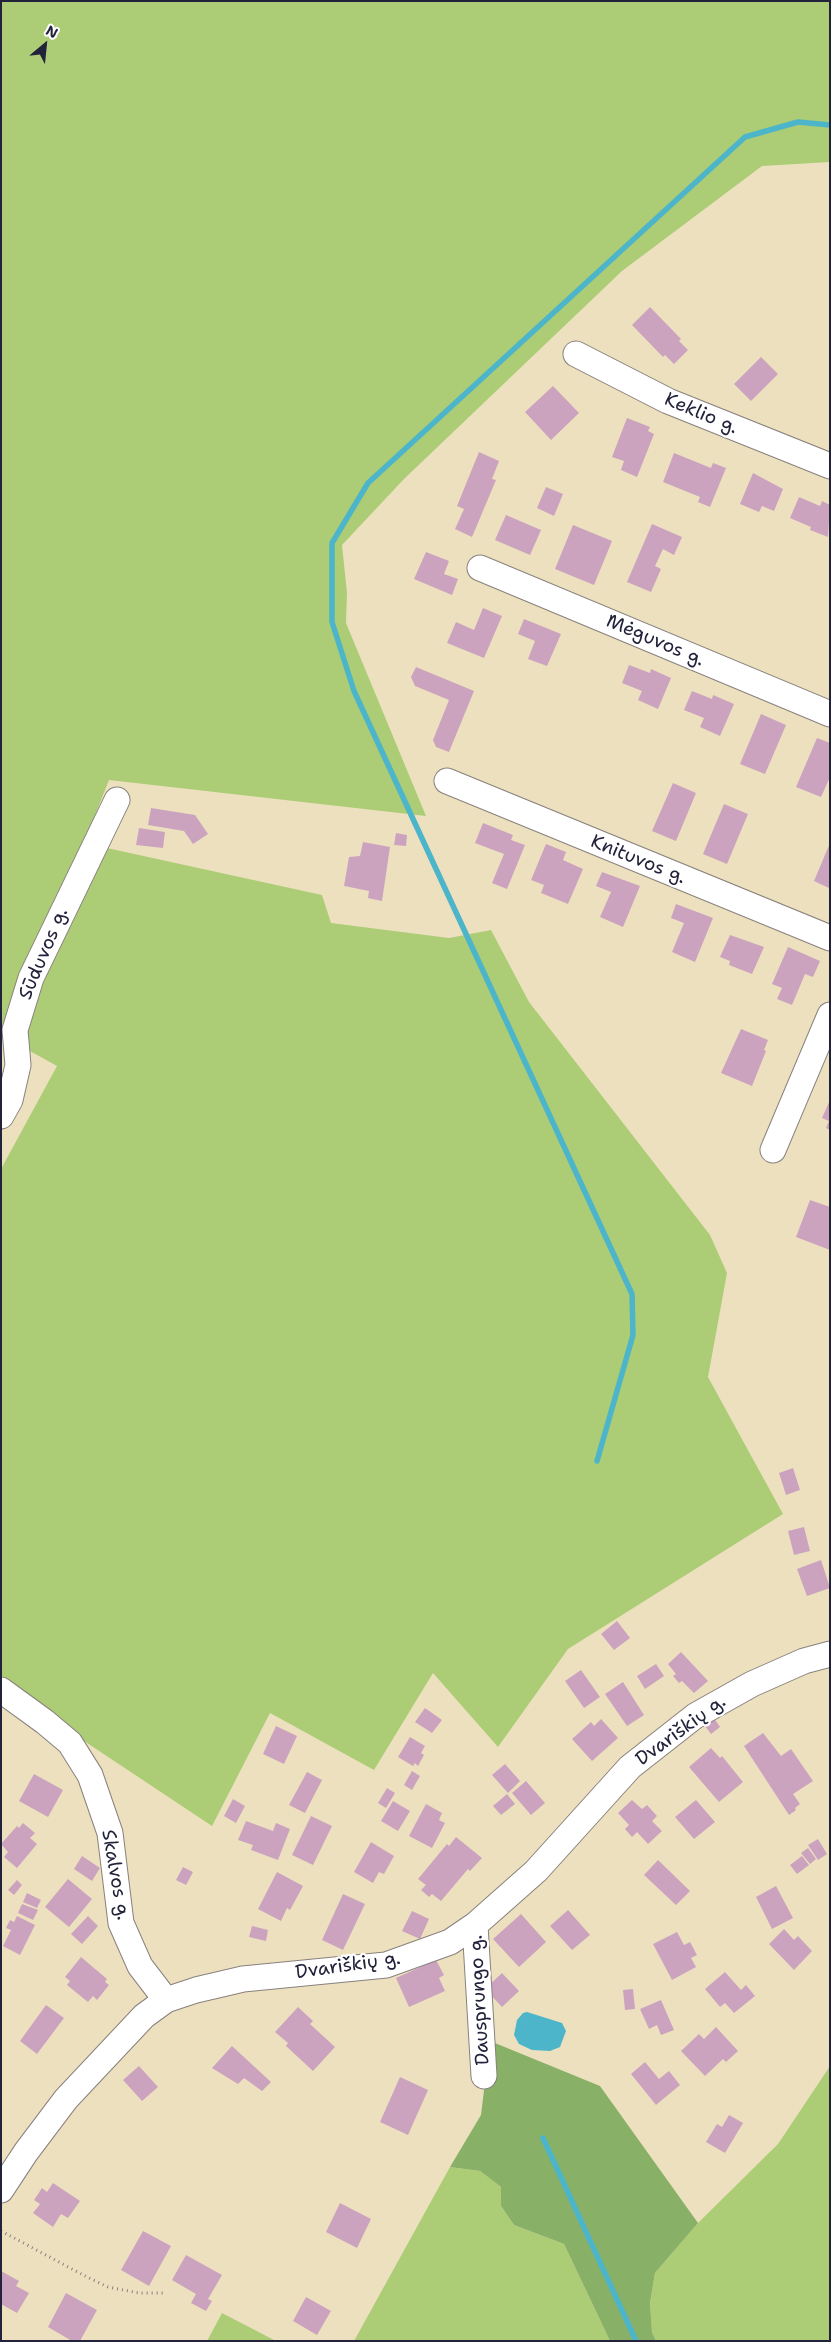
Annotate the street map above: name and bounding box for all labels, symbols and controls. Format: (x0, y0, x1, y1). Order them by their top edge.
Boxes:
north arrow (20, 20, 70, 70)
text: N (43, 21, 61, 42)
street label: Keklio g. (661, 388, 741, 440)
street label: Mėguvos g. (602, 610, 708, 672)
street label: Knituvos g. (587, 831, 689, 889)
street label: Sūduvos g. (14, 905, 74, 1003)
street label: Dvariškių g. (632, 1691, 730, 1771)
street label: Skalvos g. (96, 1828, 134, 1922)
street label: Dausprungo g. (465, 1934, 495, 2066)
street label: Dvariškių g. (294, 1947, 402, 1985)

